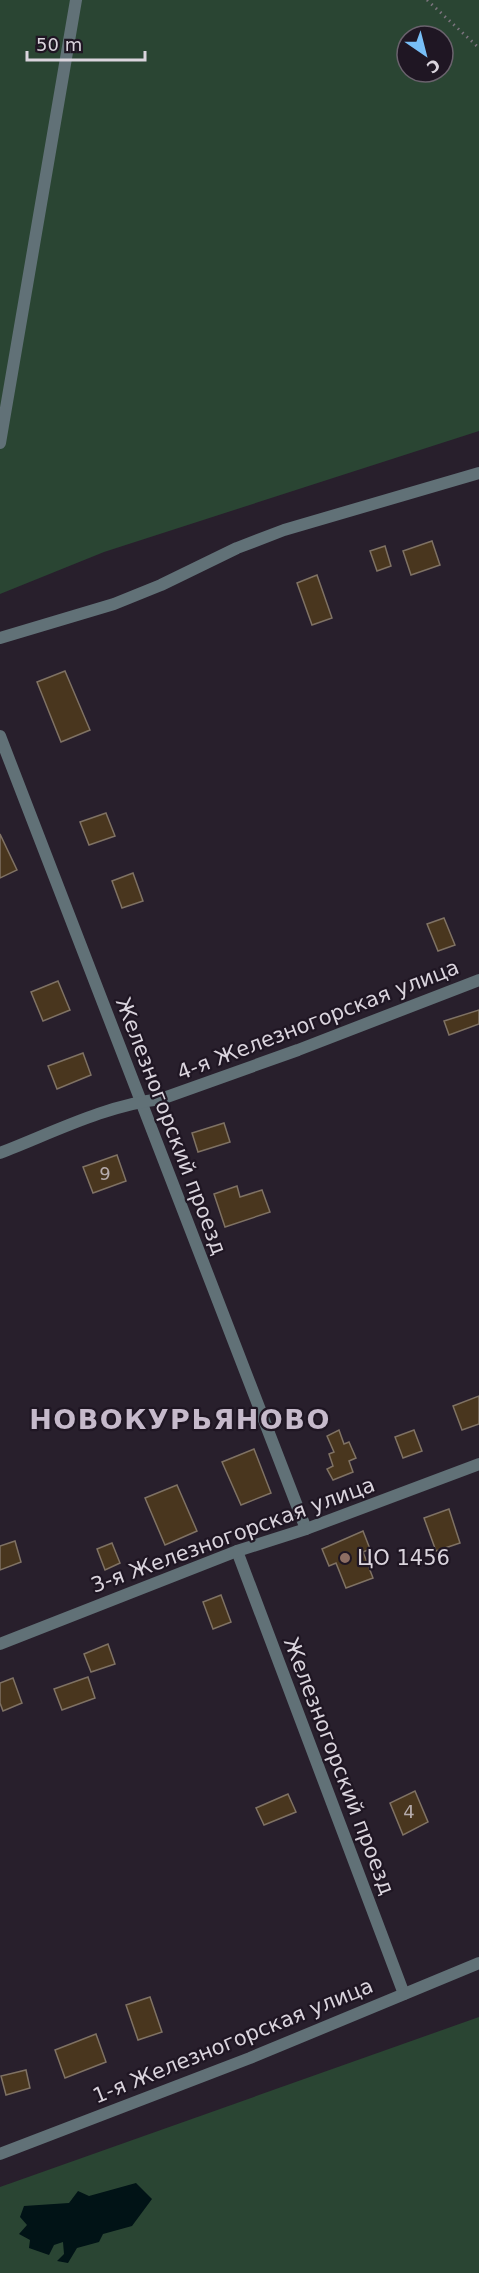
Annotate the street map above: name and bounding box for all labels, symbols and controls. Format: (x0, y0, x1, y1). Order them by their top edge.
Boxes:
scale bar (27, 24, 146, 62)
north arrow (395, 24, 455, 84)
text: 50 m (36, 34, 82, 55)
text: С (423, 55, 444, 77)
street label: 4-я Железногорская улица (174, 955, 462, 1085)
street label: Железногорский проезд (111, 994, 231, 1258)
house number: 9 (99, 1163, 111, 1184)
district label: НОВОКУРЬЯНОВО (29, 1404, 331, 1435)
street label: 3-я Железногорская улица (88, 1472, 378, 1598)
place label: ЦО 1456 (357, 1546, 450, 1570)
marker: ЦО 1456 (338, 1551, 352, 1565)
street label: Железногорский проезд (279, 1634, 399, 1898)
house number: 4 (403, 1801, 415, 1822)
street label: 1-я Железногорская улица (89, 1974, 377, 2108)

